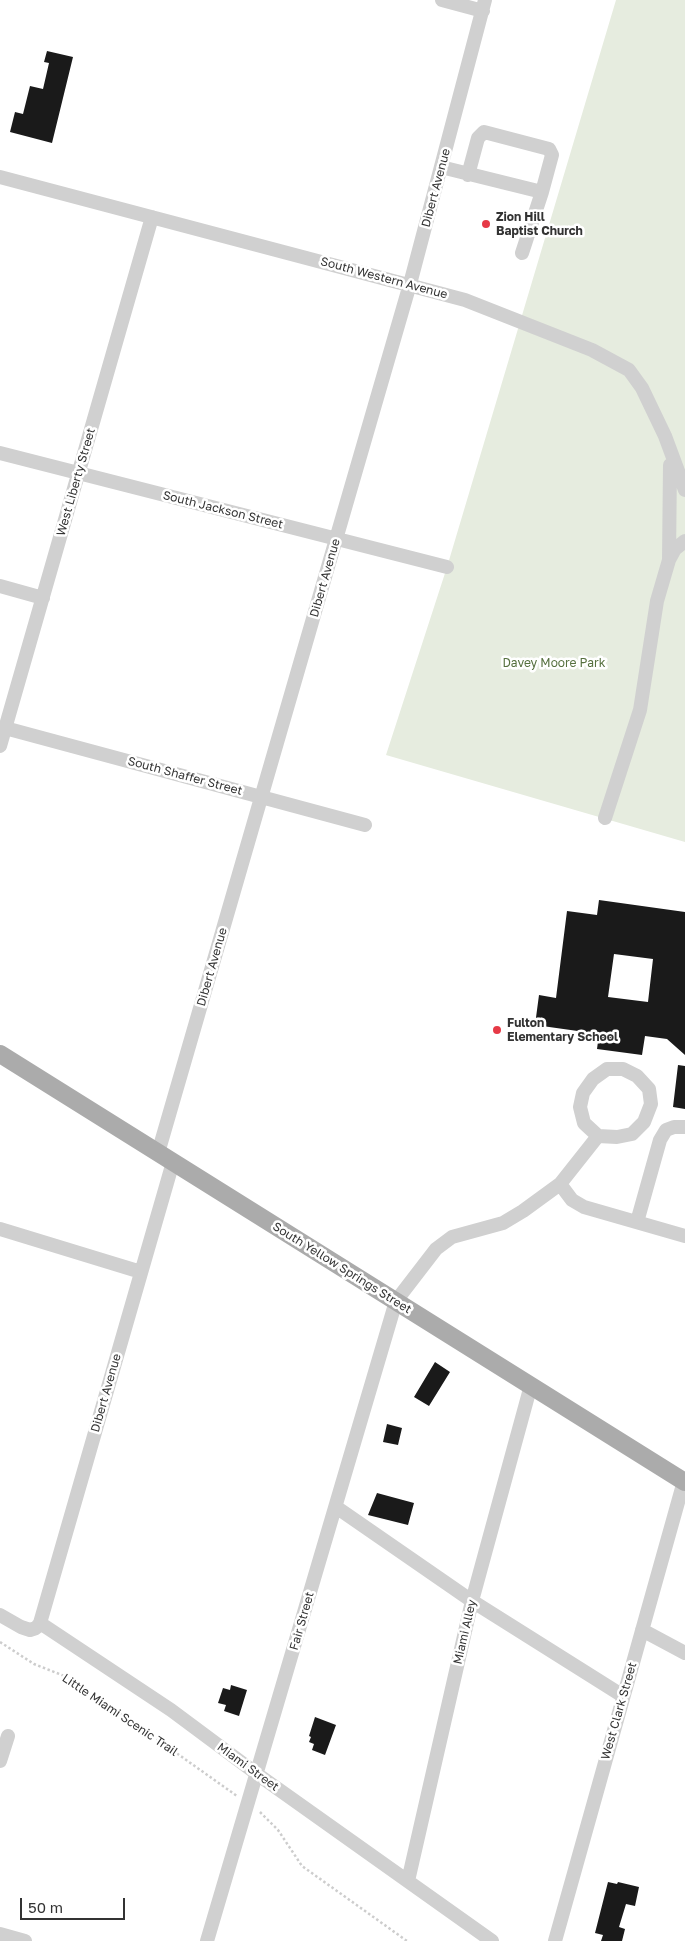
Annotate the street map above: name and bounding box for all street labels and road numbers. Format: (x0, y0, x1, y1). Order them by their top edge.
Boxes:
street label: Dibert Avenue (419, 147, 453, 229)
street label: South Western Avenue (319, 254, 449, 302)
street label: West Liberty Street (54, 426, 98, 538)
street label: South Jackson Street (161, 488, 285, 532)
street label: Dibert Avenue (307, 537, 343, 619)
street label: South Shaffer Street (126, 754, 244, 798)
street label: Dibert Avenue (194, 926, 230, 1008)
street label: South Yellow Springs Street (270, 1219, 414, 1317)
street label: Dibert Avenue (88, 1352, 124, 1434)
street label: Fair Street (287, 1590, 317, 1652)
street label: Miami Alley (451, 1598, 479, 1666)
street label: West Clark Street (598, 1661, 640, 1761)
street label: Little Miami Scenic Trail (59, 1671, 181, 1759)
street label: Miami Street (214, 1740, 282, 1794)

